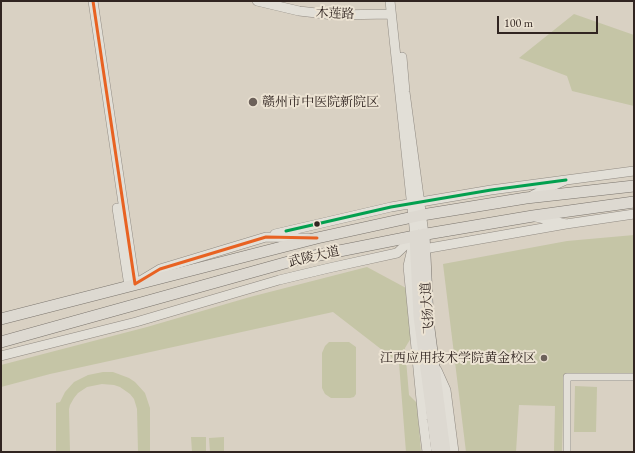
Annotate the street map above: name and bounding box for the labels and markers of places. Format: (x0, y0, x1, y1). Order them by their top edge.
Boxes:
place label: 赣州市中医院新院区 (262, 94, 379, 110)
marker: 赣州市中医院新院区 (247, 96, 259, 108)
unlabelled marker (312, 219, 322, 229)
place label: 江西应用技术学院黄金校区 (380, 350, 536, 366)
marker: 江西应用技术学院黄金校区 (539, 353, 549, 363)

